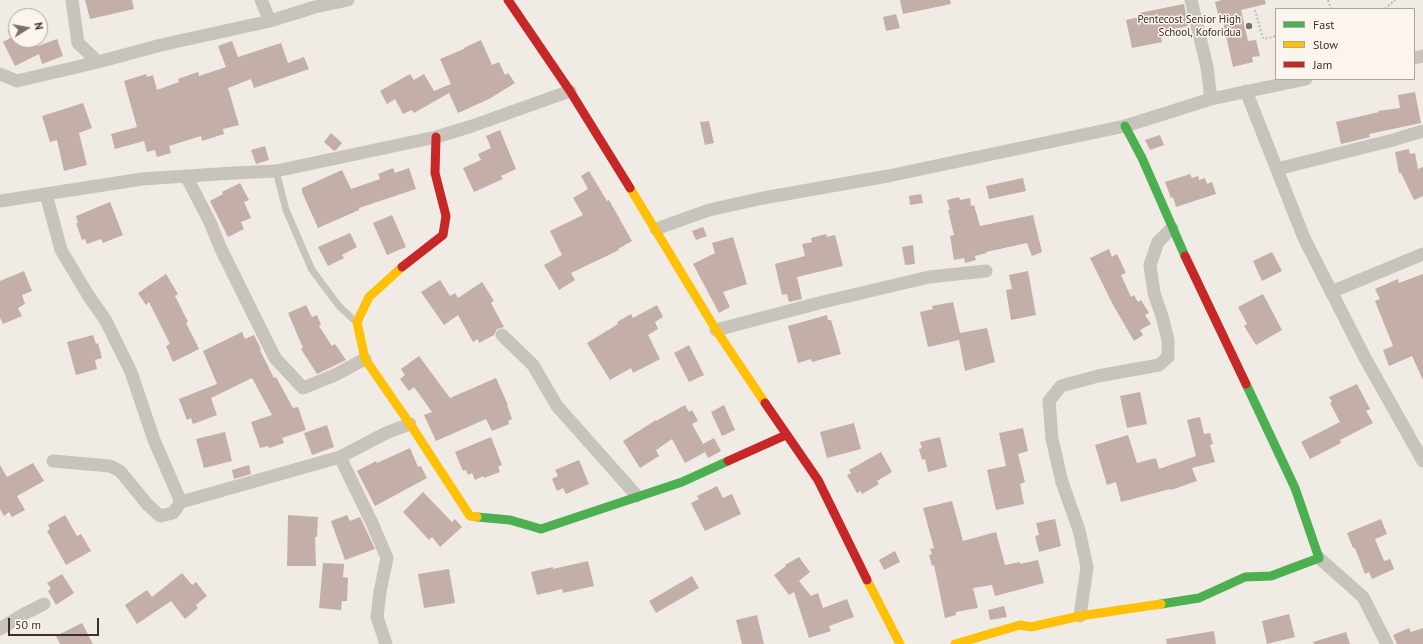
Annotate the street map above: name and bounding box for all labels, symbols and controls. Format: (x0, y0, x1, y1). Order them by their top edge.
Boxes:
north arrow (8, 8, 48, 48)
legend (1275, 8, 1415, 80)
place label: Pentecost Senior High School, Koforidua (1137, 13, 1241, 39)
text: Fast (1313, 17, 1334, 32)
text: N (31, 21, 46, 31)
marker: Pentecost Senior High School, Koforidua (1244, 21, 1254, 31)
text: Slow (1313, 37, 1338, 52)
text: Jam (1313, 57, 1332, 72)
scale bar (10, 610, 101, 636)
text: 50 m (15, 617, 41, 632)

